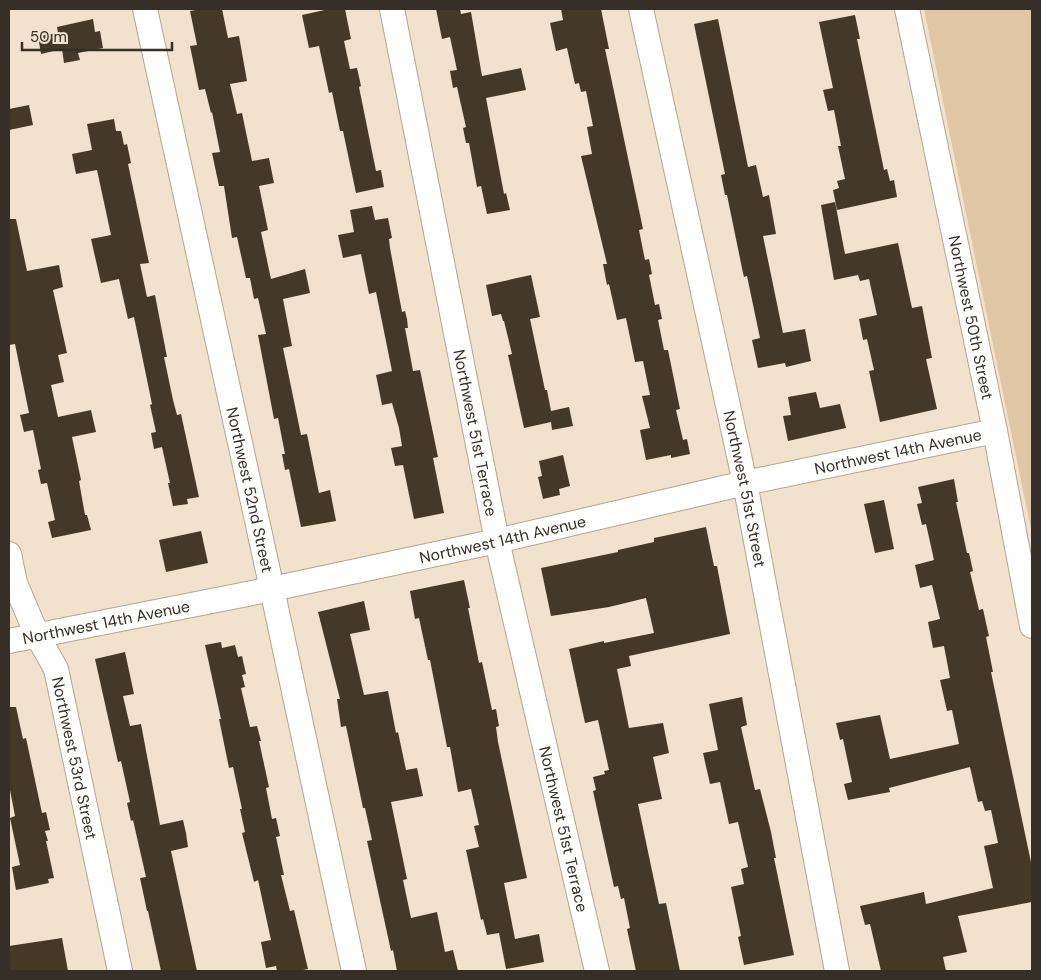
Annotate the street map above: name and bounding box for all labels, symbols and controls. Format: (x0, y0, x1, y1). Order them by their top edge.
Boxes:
scale bar (22, 20, 172, 52)
text: 50 m (30, 27, 67, 47)
street label: Northwest 50th Street (943, 234, 998, 401)
street label: Northwest 51st Terrace (448, 348, 502, 518)
street label: Northwest 52nd Street (221, 405, 278, 574)
street label: Northwest 51st Street (718, 409, 771, 569)
street label: Northwest 14th Avenue (813, 424, 983, 479)
street label: Northwest 14th Avenue (417, 511, 588, 568)
street label: Northwest 14th Avenue (21, 595, 192, 649)
street label: Northwest 53rd Street (47, 675, 102, 841)
street label: Northwest 51st Terrace (534, 744, 593, 914)

